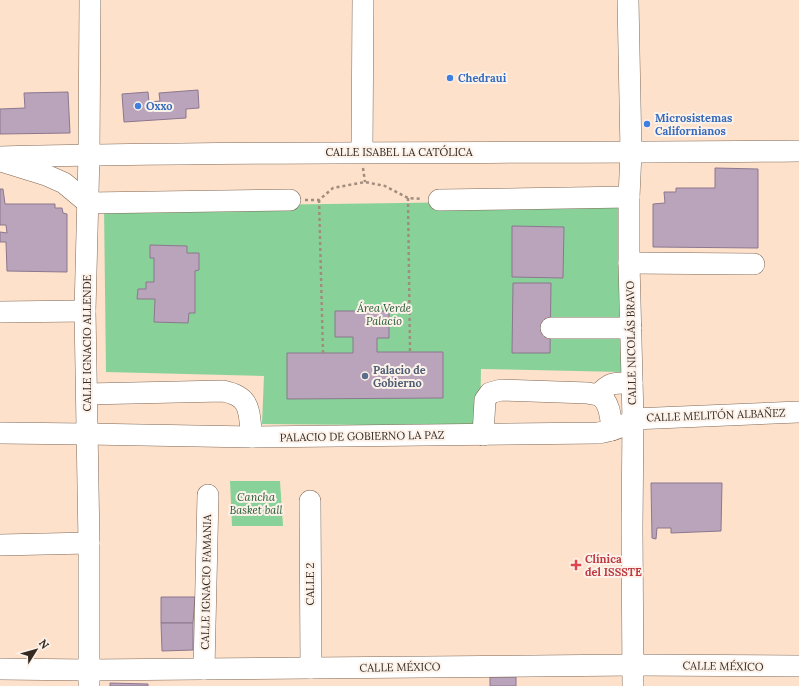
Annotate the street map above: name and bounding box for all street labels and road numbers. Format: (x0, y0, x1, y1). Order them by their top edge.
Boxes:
street label: CALLE ISABEL LA CATÓLICA (325, 145, 474, 159)
street label: CALLE IGNACIO ALLENDE (80, 274, 94, 411)
street label: CALLE NICOLÁS BRAVO (623, 281, 639, 405)
street label: CALLE MELITÓN ALBAÑEZ (646, 406, 786, 424)
street label: PALACIO DE GOBIERNO LA PAZ (280, 428, 445, 444)
street label: CALLE IGNACIO FAMANIA (198, 513, 214, 650)
street label: CALLE 2 (303, 562, 317, 605)
street label: CALLE MÉXICO (682, 658, 764, 674)
street label: CALLE MÉXICO (359, 659, 441, 675)

